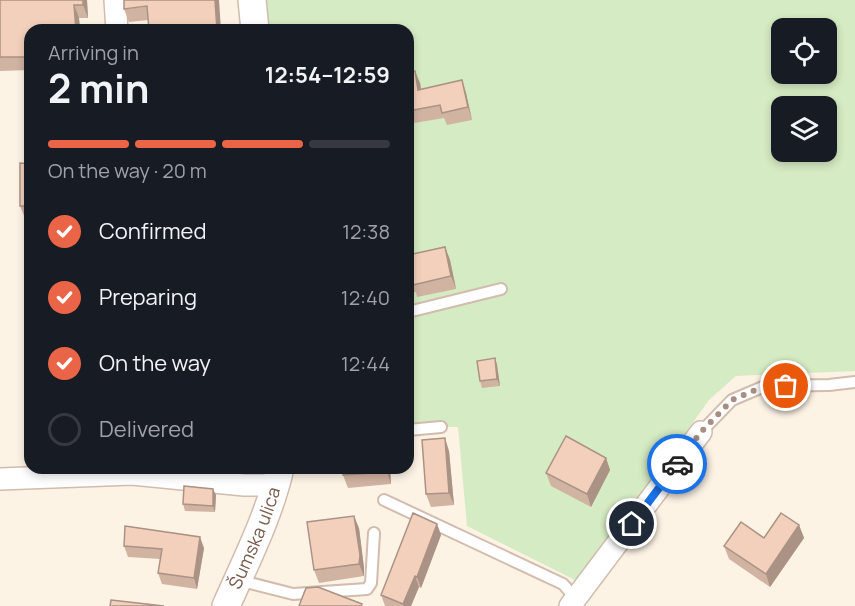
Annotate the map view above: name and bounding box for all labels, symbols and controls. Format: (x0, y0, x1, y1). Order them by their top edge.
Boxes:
map controls (771, 18, 837, 162)
button: locate (771, 18, 837, 84)
text: Arriving in (48, 39, 139, 66)
text: 12:54–12:59 (265, 60, 390, 90)
text: 2 min (48, 61, 149, 115)
button: layers (771, 96, 837, 162)
text: On the way · 20 m (48, 157, 207, 184)
icon: check (48, 215, 81, 248)
text: Confirmed (99, 216, 207, 246)
text: 12:38 (342, 218, 390, 245)
icon: check (48, 281, 81, 314)
text: Preparing (99, 282, 197, 312)
text: 12:40 (341, 284, 390, 311)
icon: check (48, 347, 81, 380)
text: On the way (99, 348, 211, 378)
text: 12:44 (341, 350, 390, 377)
pin (760, 360, 811, 411)
icon: bag (769, 369, 802, 402)
text: Delivered (99, 414, 194, 444)
courier (647, 434, 707, 494)
icon: car (661, 448, 694, 481)
street label: Šumska ulica (222, 484, 285, 592)
pin (606, 498, 657, 549)
icon: home (615, 507, 648, 540)

